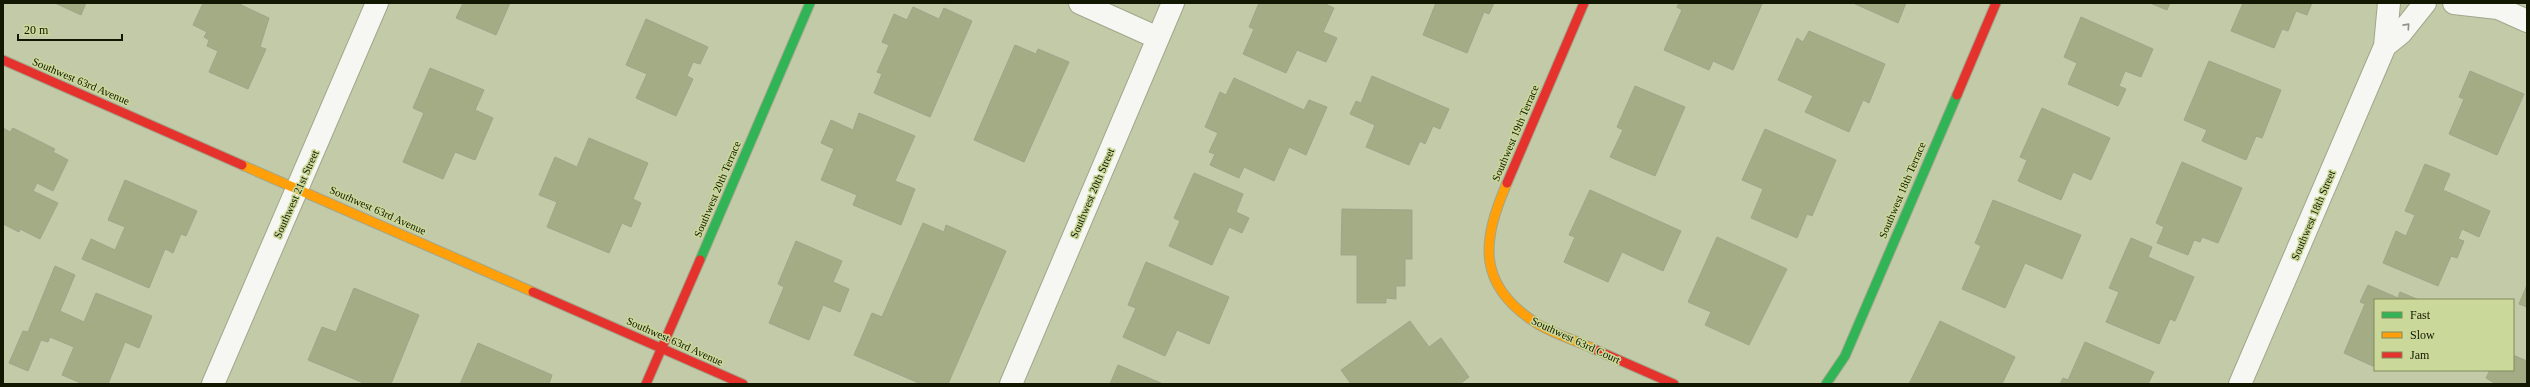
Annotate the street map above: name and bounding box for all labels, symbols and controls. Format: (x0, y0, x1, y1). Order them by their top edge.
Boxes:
scale bar (18, 16, 122, 42)
text: 20 m (24, 23, 49, 37)
one-way arrow (2402, 23, 2409, 31)
street label: Southwest 63rd Avenue (31, 55, 131, 107)
street label: Southwest 19th Terrace (1489, 83, 1541, 183)
street label: Southwest 20th Terrace (691, 139, 743, 239)
street label: Southwest 18th Terrace (1876, 140, 1928, 240)
street label: Southwest 20th Street (1068, 146, 1116, 240)
street label: Southwest 21st Street (271, 148, 321, 240)
street label: Southwest 18th Street (2289, 168, 2337, 262)
street label: Southwest 63rd Avenue (328, 183, 428, 237)
legend (2374, 299, 2514, 371)
text: Fast (2410, 308, 2431, 322)
street label: Southwest 63rd Avenue (625, 314, 725, 368)
street label: Southwest 63rd Court (1530, 314, 1622, 366)
text: Slow (2410, 328, 2435, 342)
text: Jam (2410, 348, 2430, 362)

